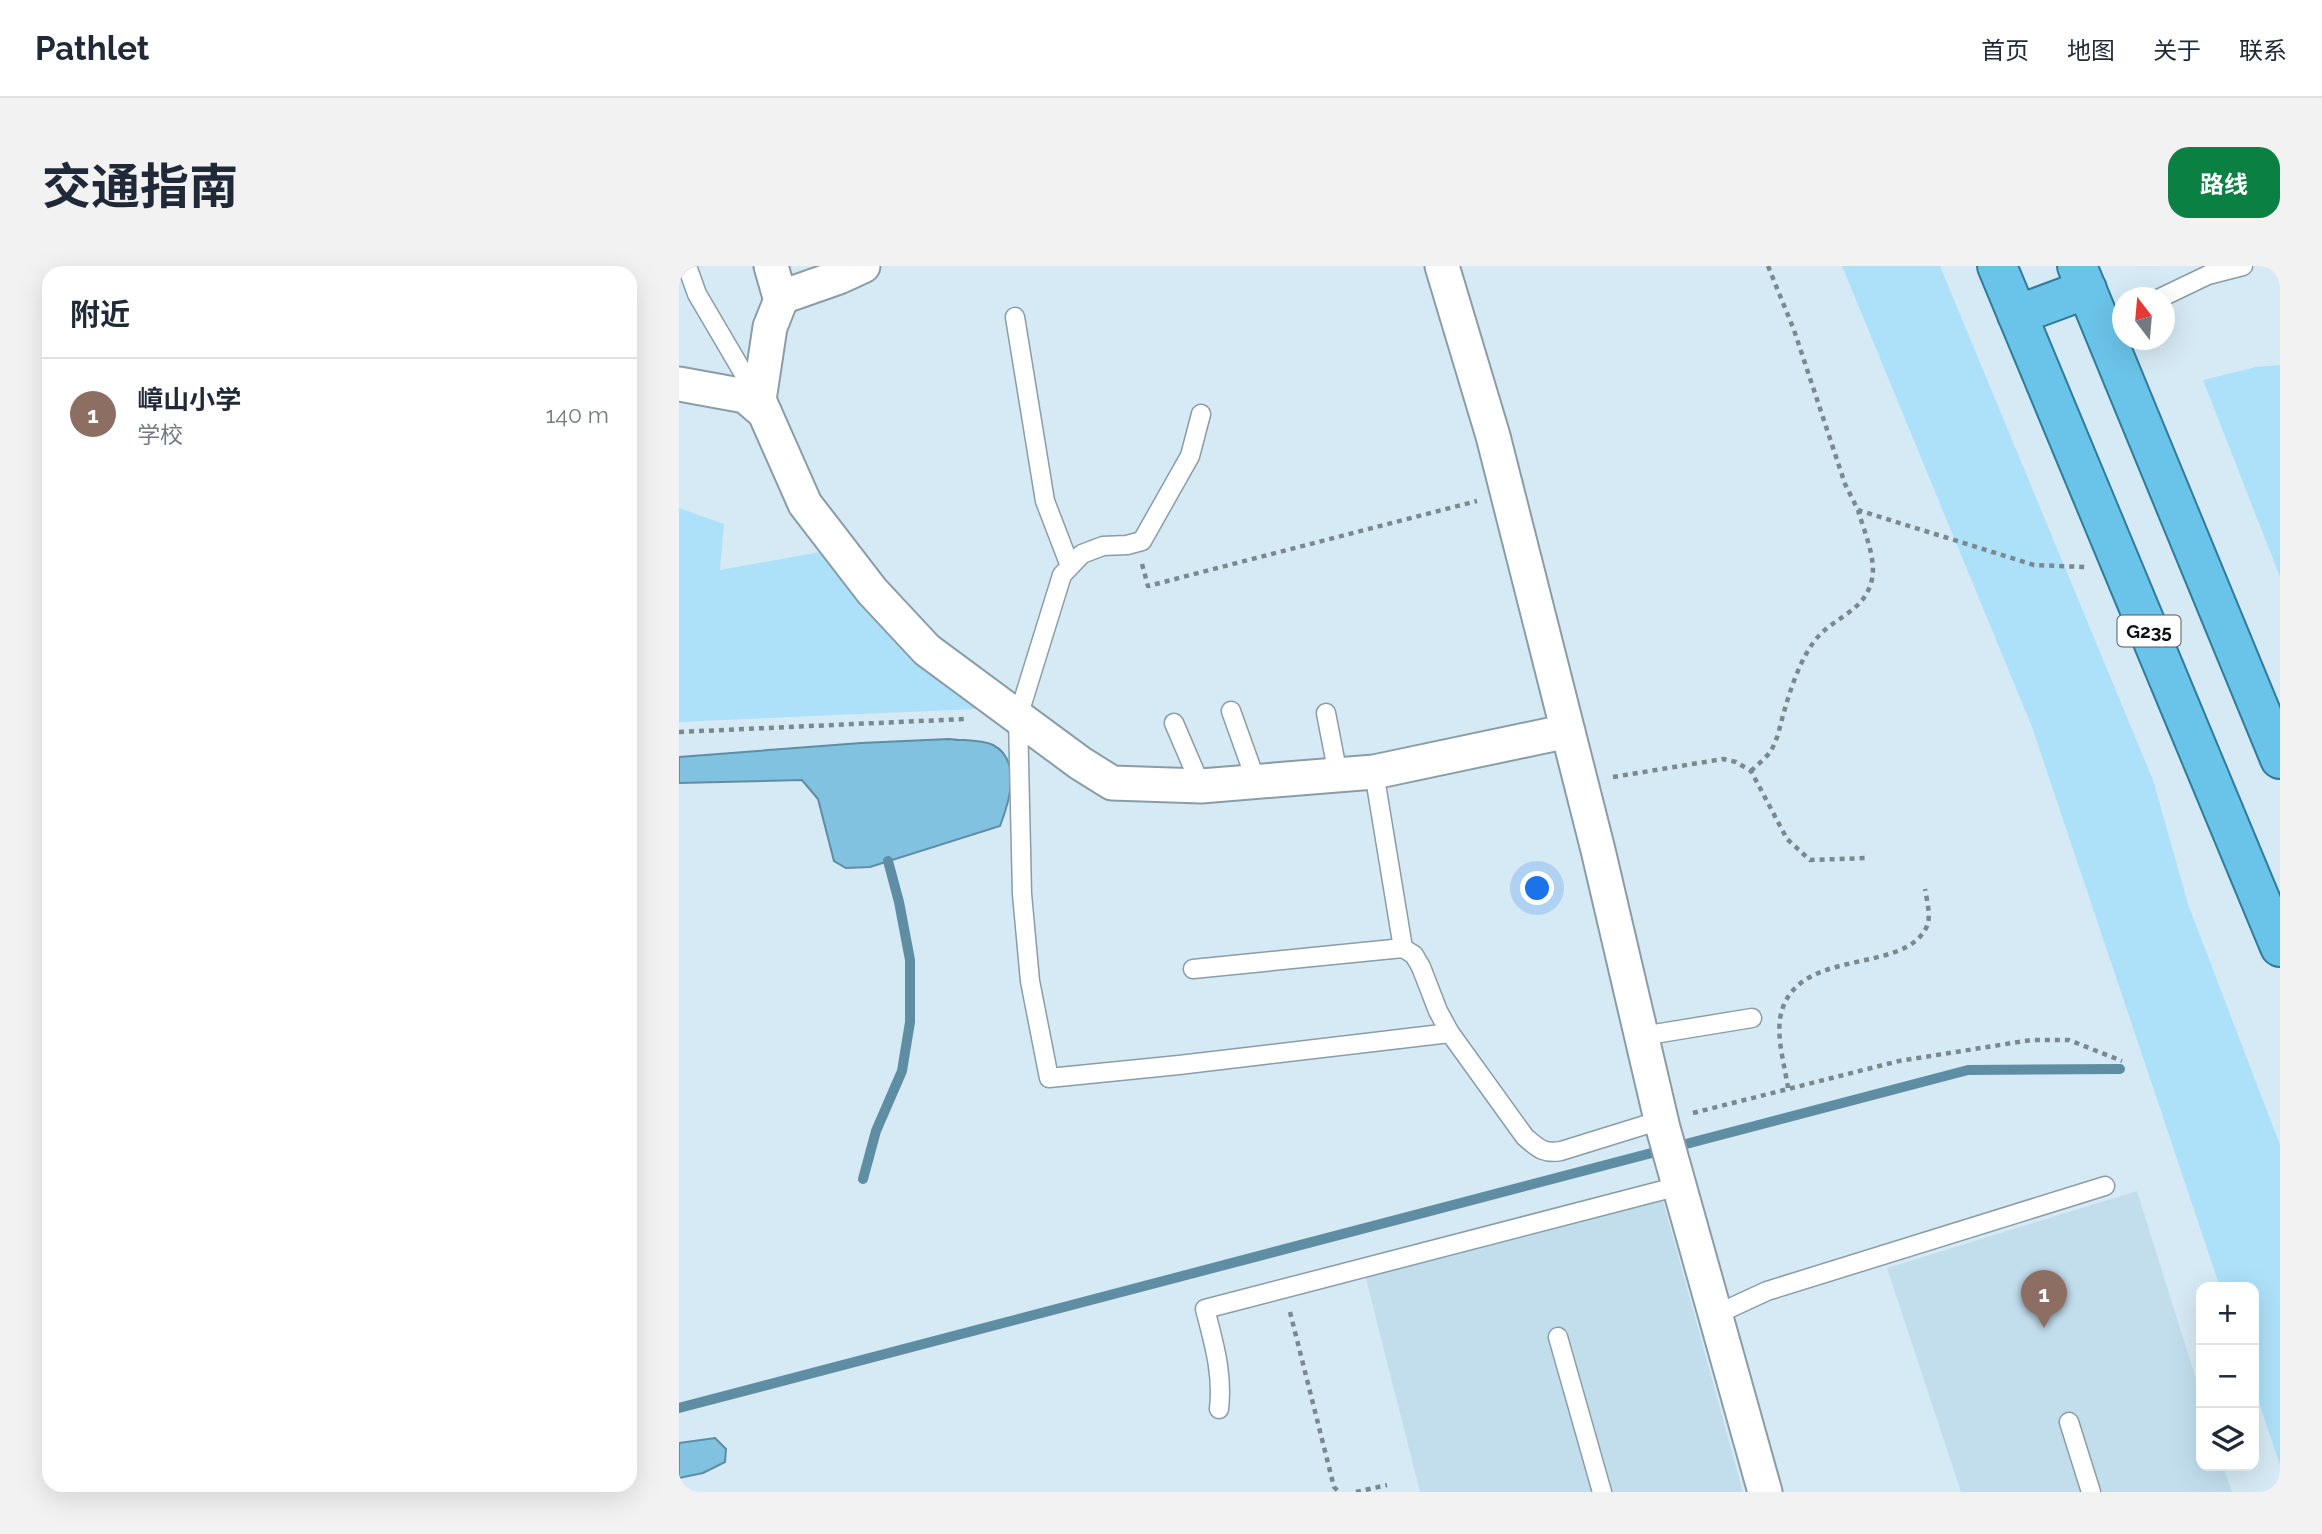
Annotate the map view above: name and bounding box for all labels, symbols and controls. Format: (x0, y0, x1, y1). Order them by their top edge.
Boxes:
text: Pathlet (35, 29, 149, 68)
text: 首页 (1981, 36, 2029, 65)
text: 地图 (2067, 36, 2115, 65)
text: 关于 (2153, 36, 2201, 65)
text: 联系 (2239, 36, 2287, 65)
button: 路线 (2168, 147, 2280, 218)
text: 交通指南 (42, 158, 238, 215)
north arrow (2112, 287, 2175, 350)
text: 附近 (70, 297, 130, 332)
text: 嶂山小学 (137, 385, 241, 415)
text: 1 (87, 401, 99, 428)
text: 140 m (546, 401, 609, 428)
text: 学校 (137, 421, 183, 448)
road number: G235 (2117, 616, 2181, 646)
your location (1520, 871, 1554, 905)
pin: 1 (2021, 1270, 2067, 1328)
map controls (2196, 1282, 2259, 1471)
button: + (2196, 1282, 2259, 1345)
button: − (2196, 1345, 2259, 1408)
button: layers (2196, 1408, 2259, 1471)

